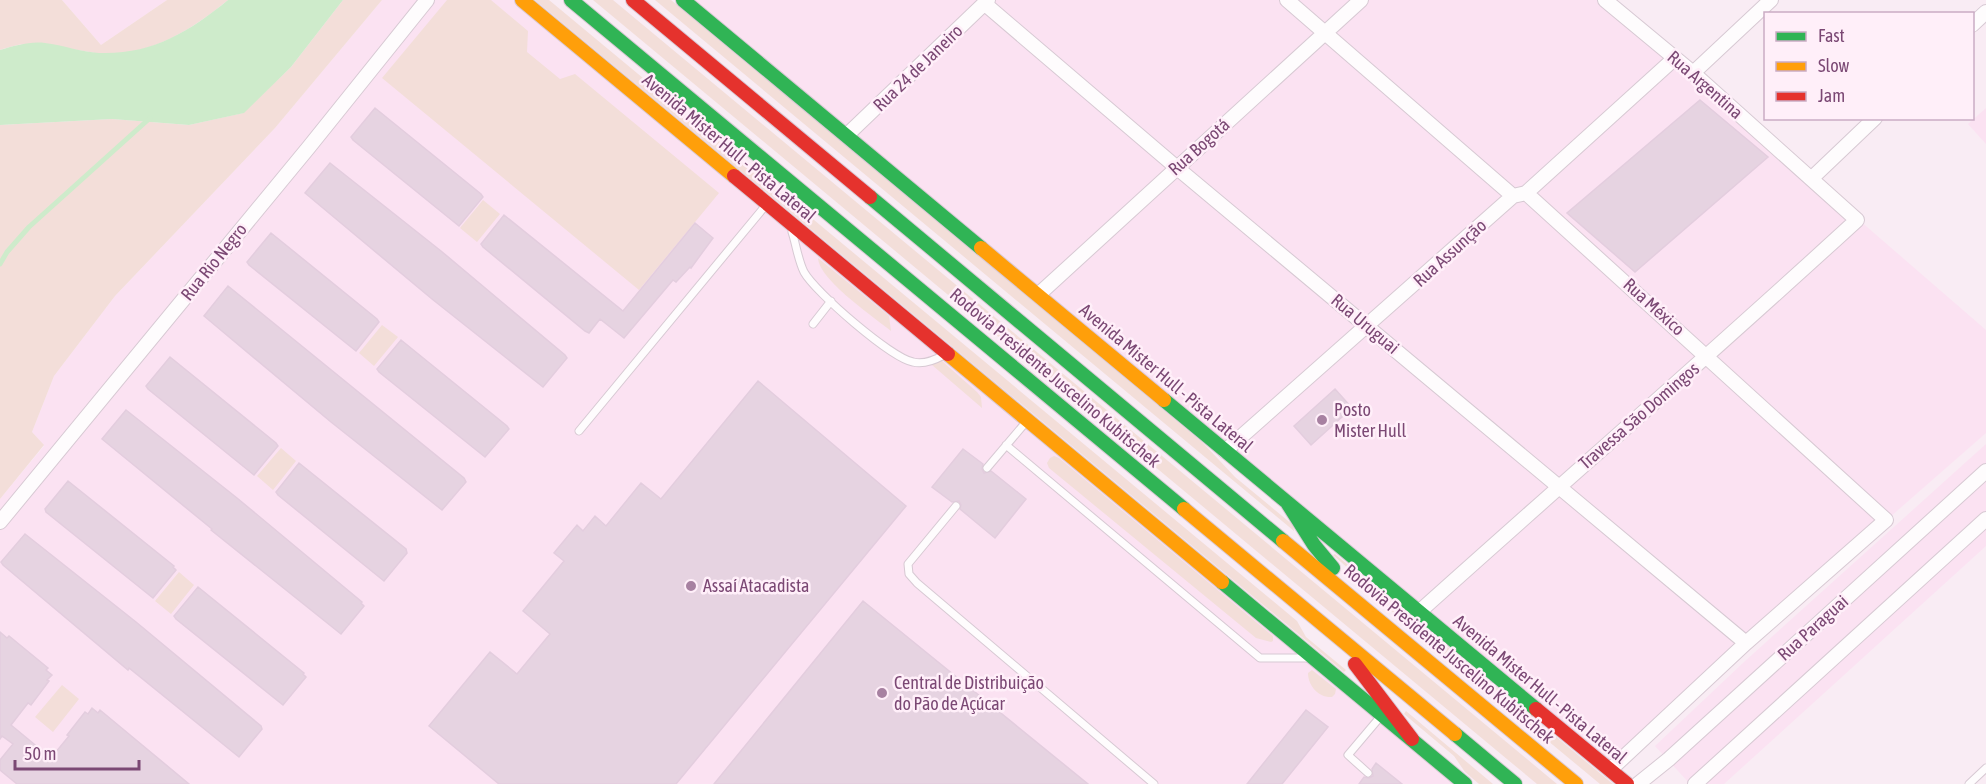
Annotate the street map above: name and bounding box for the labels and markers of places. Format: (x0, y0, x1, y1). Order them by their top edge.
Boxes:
place label: Posto Mister Hull (1334, 399, 1406, 441)
marker: Posto Mister Hull (1315, 413, 1329, 427)
place label: Assaí Atacadista (703, 575, 810, 596)
marker: Assaí Atacadista (684, 579, 698, 593)
place label: Central de Distribuição do Pão de Açúcar (894, 672, 1044, 714)
marker: Central de Distribuição do Pão de Açúcar (875, 686, 889, 700)

